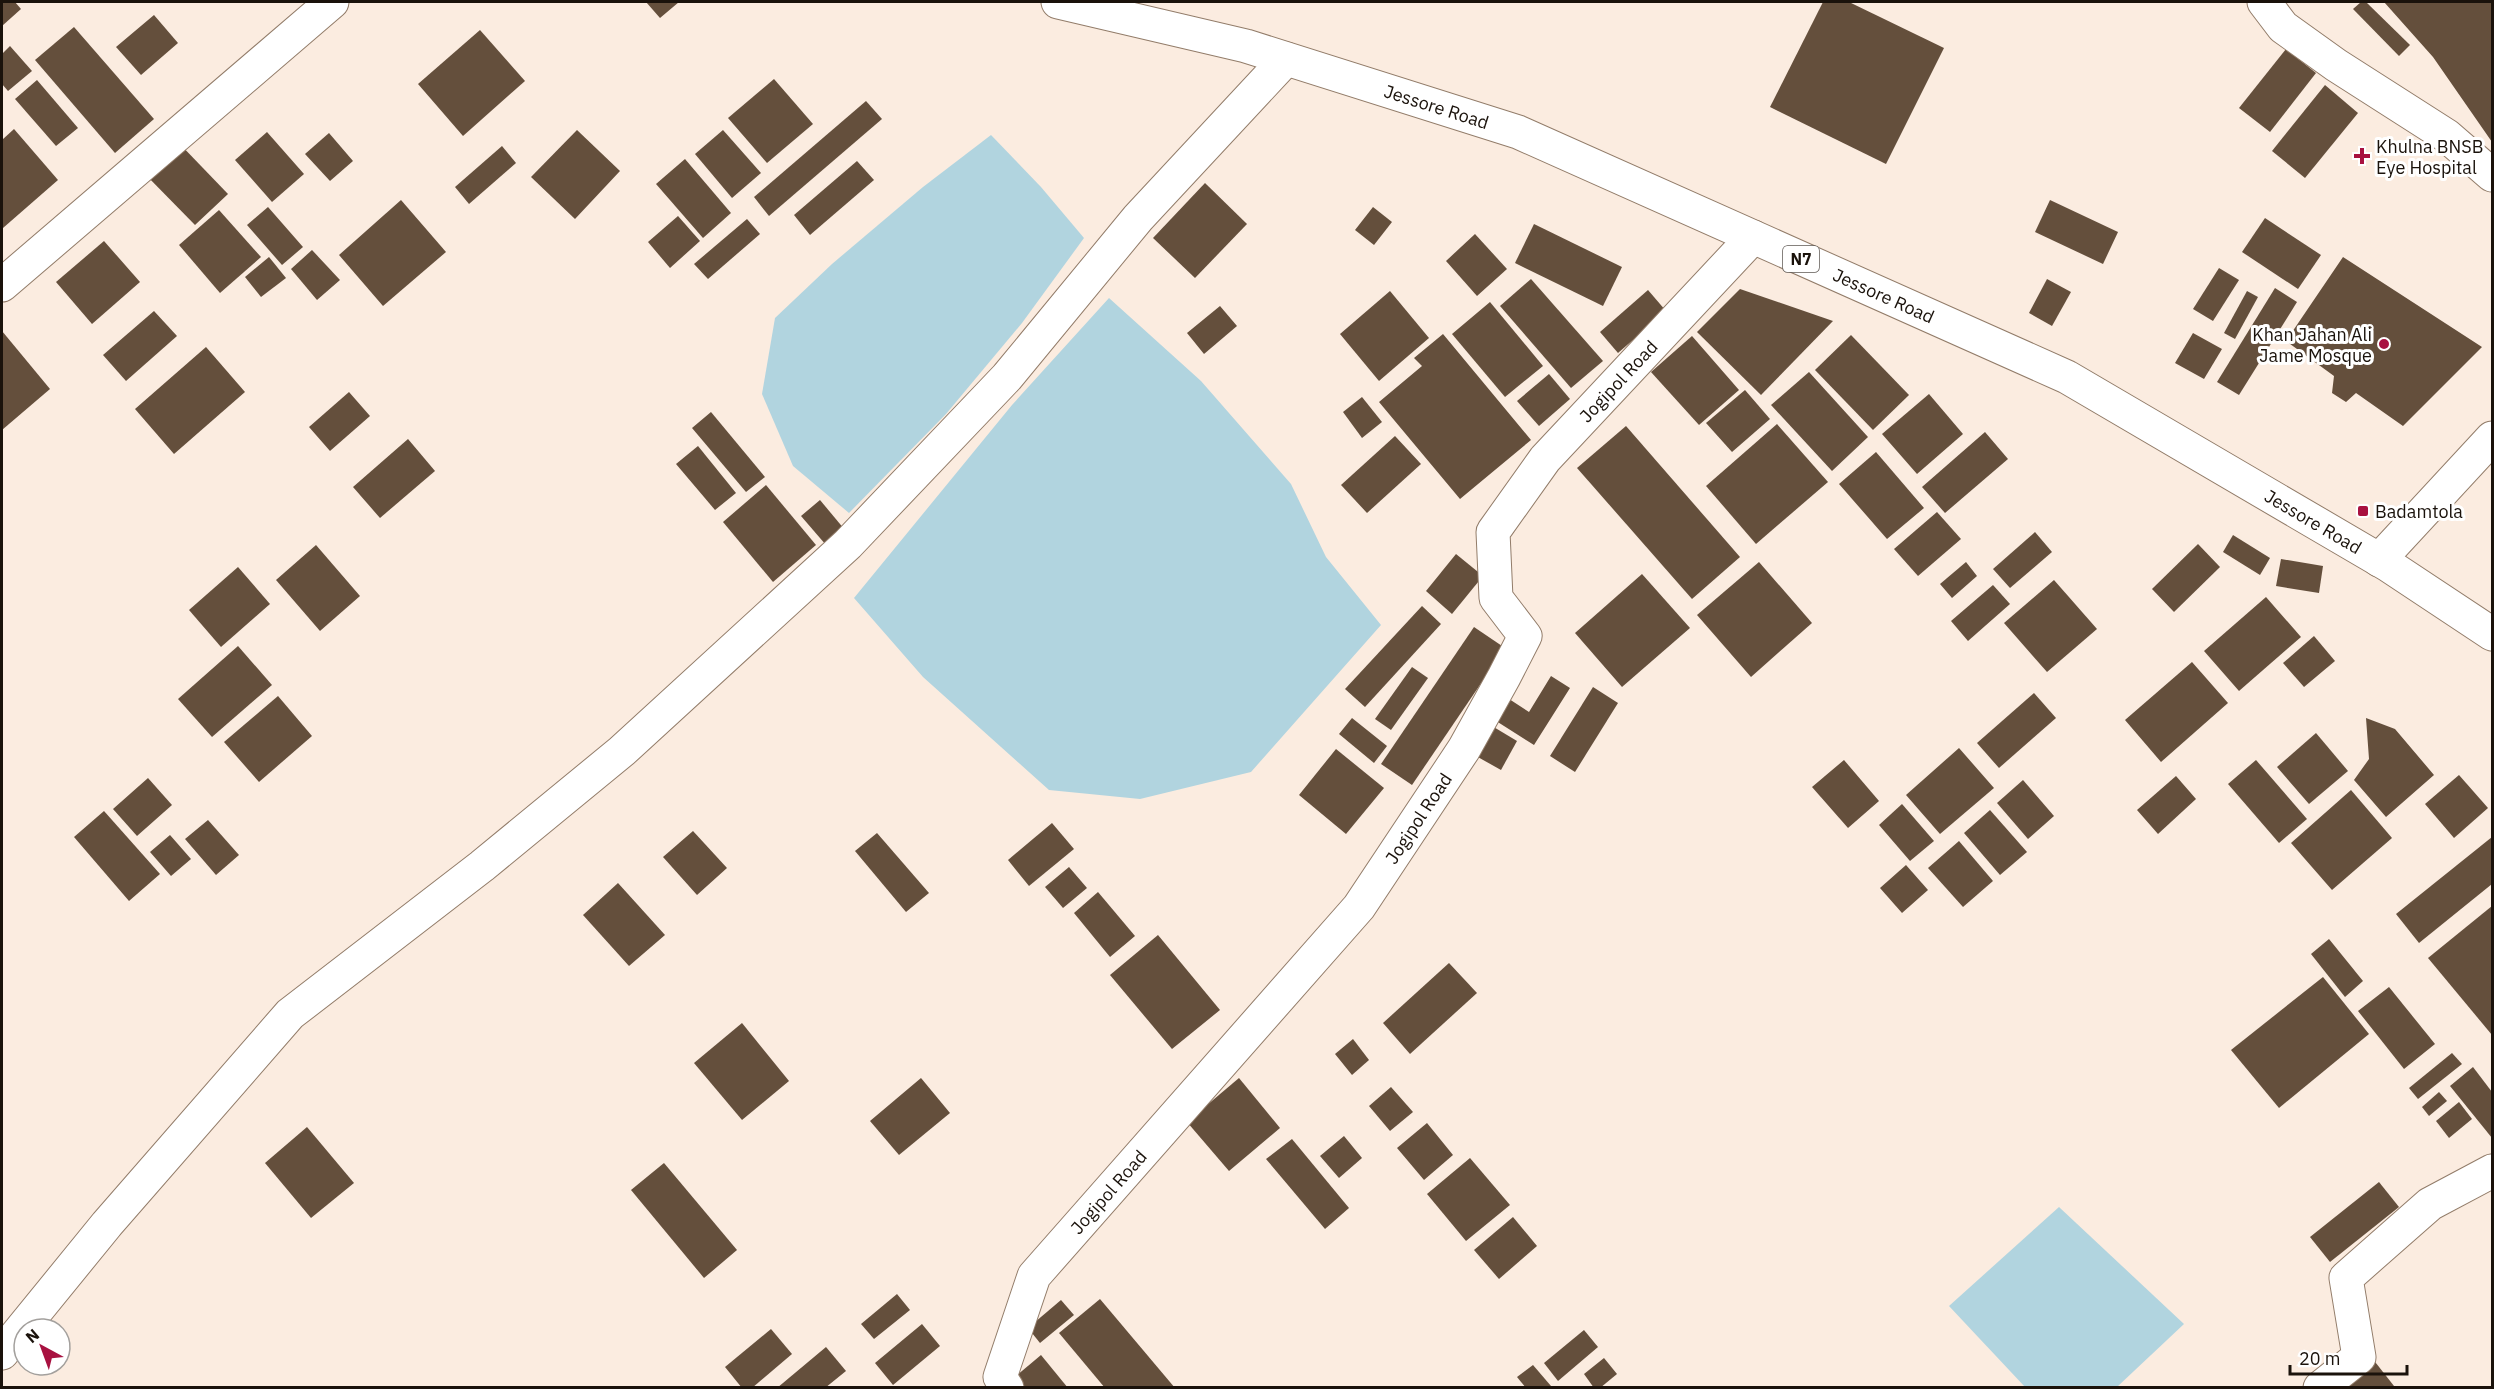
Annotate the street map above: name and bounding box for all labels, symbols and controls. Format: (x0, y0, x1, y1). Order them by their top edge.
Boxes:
street label: Jessore Road (1381, 79, 1492, 134)
place label: Khulna BNSB Eye Hospital (2376, 135, 2484, 179)
marker: Khulna BNSB Eye Hospital (2353, 147, 2371, 165)
road number: N7 (1783, 246, 1819, 272)
street label: Jessore Road (1830, 263, 1938, 328)
place label: Khan Jahan Ali Jame Mosque (2252, 323, 2372, 367)
street label: Jogipol Road (1574, 335, 1662, 427)
marker: Khan Jahan Ali Jame Mosque (2377, 337, 2391, 351)
street label: Jessore Road (2261, 484, 2366, 559)
place label: Badamtola (2375, 500, 2463, 523)
marker: Badamtola (2356, 504, 2370, 518)
street label: Jogipol Road (1380, 768, 1457, 868)
street label: Jogipol Road (1065, 1145, 1151, 1238)
north arrow (12, 1317, 72, 1377)
text: N (21, 1324, 43, 1347)
scale bar (2290, 1338, 2407, 1376)
text: 20 m (2299, 1347, 2341, 1370)

